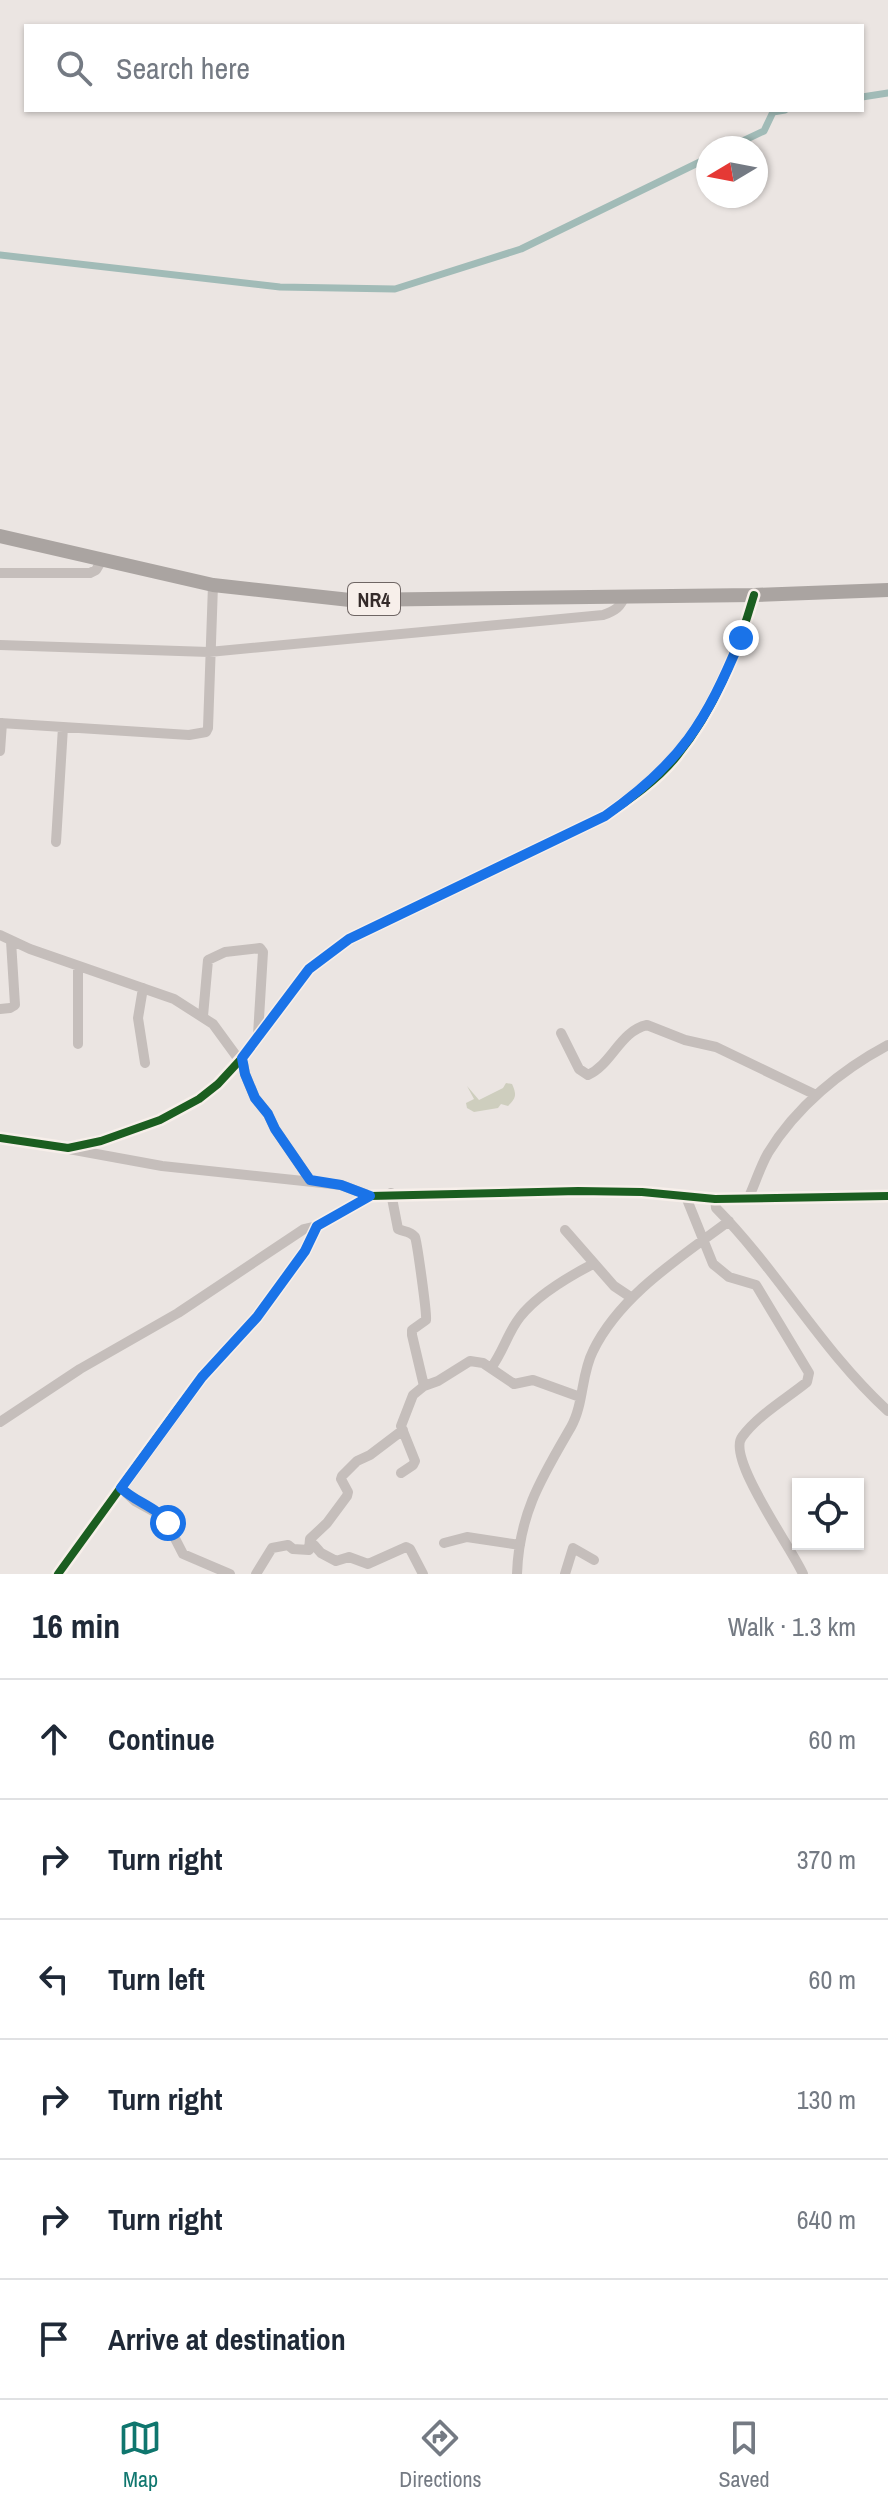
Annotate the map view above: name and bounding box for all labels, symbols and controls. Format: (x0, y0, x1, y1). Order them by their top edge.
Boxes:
search box (24, 24, 864, 112)
icon: search (52, 46, 96, 90)
text: Search here (116, 48, 250, 88)
north arrow (696, 136, 768, 208)
road number: NR4 (348, 583, 400, 615)
route end (723, 620, 759, 656)
map controls (792, 1478, 864, 1550)
button: locate (792, 1478, 864, 1550)
route start (150, 1505, 186, 1541)
text: 16 min (32, 1603, 120, 1649)
text: Walk · 1.3 km (728, 1609, 856, 1644)
icon: ahead (32, 1717, 76, 1761)
text: Continue (108, 1719, 215, 1759)
text: 60 m (809, 1722, 856, 1757)
icon: right (32, 1837, 76, 1881)
text: Turn right (108, 1839, 222, 1879)
text: 370 m (797, 1842, 856, 1877)
icon: left (32, 1957, 76, 2001)
text: Turn left (108, 1959, 205, 1999)
text: 60 m (809, 1962, 856, 1997)
icon: right (32, 2077, 76, 2121)
text: Turn right (108, 2079, 222, 2119)
text: 130 m (797, 2082, 856, 2117)
icon: right (32, 2197, 76, 2241)
text: Turn right (108, 2199, 222, 2239)
text: 640 m (797, 2202, 856, 2237)
icon: arrive (32, 2317, 76, 2361)
text: Arrive at destination (108, 2319, 346, 2359)
tab: Map (118, 2416, 162, 2494)
tab: Directions (399, 2416, 482, 2494)
tab: Saved (718, 2416, 770, 2494)

